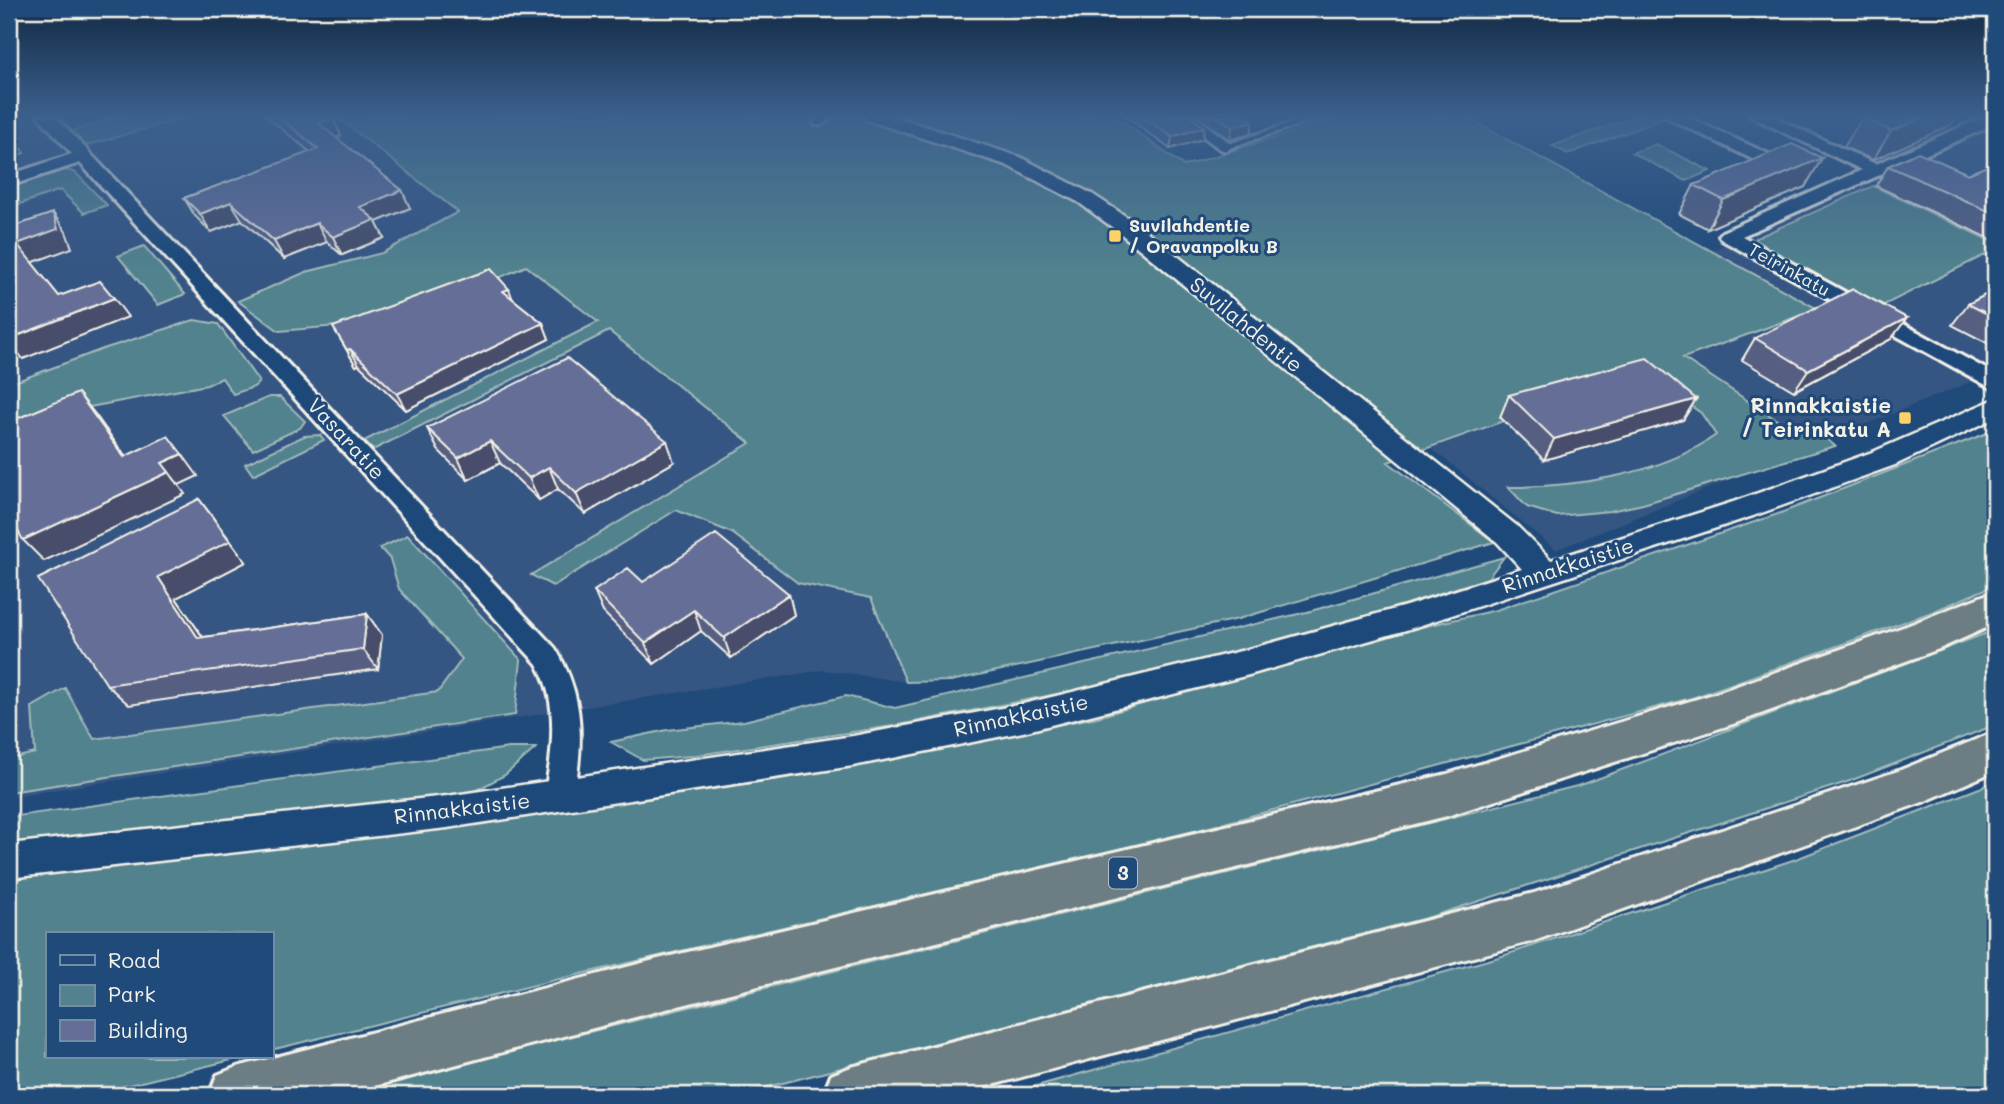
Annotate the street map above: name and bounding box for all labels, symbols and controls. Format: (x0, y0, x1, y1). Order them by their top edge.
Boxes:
place label: Suvilahdentie / Oravanpolku B (1129, 213, 1278, 258)
marker: Suvilahdentie / Oravanpolku B (1107, 228, 1123, 244)
street label: Teirinkatu (1744, 237, 1835, 301)
street label: Suvilahdentie (1185, 270, 1309, 378)
street label: Vasaratie (302, 391, 392, 485)
place label: Rinnakkaistie / Teirinkatu A (1741, 391, 1891, 442)
marker: Rinnakkaistie / Teirinkatu A (1897, 410, 1913, 426)
street label: Rinnakkaistie (1498, 531, 1637, 599)
street label: Rinnakkaistie (951, 687, 1090, 742)
street label: Rinnakkaistie (392, 786, 531, 829)
road number: 3 (1109, 858, 1137, 888)
legend (46, 932, 273, 1058)
text: Road (108, 946, 160, 973)
text: Park (108, 980, 156, 1007)
text: Building (108, 1016, 188, 1043)

